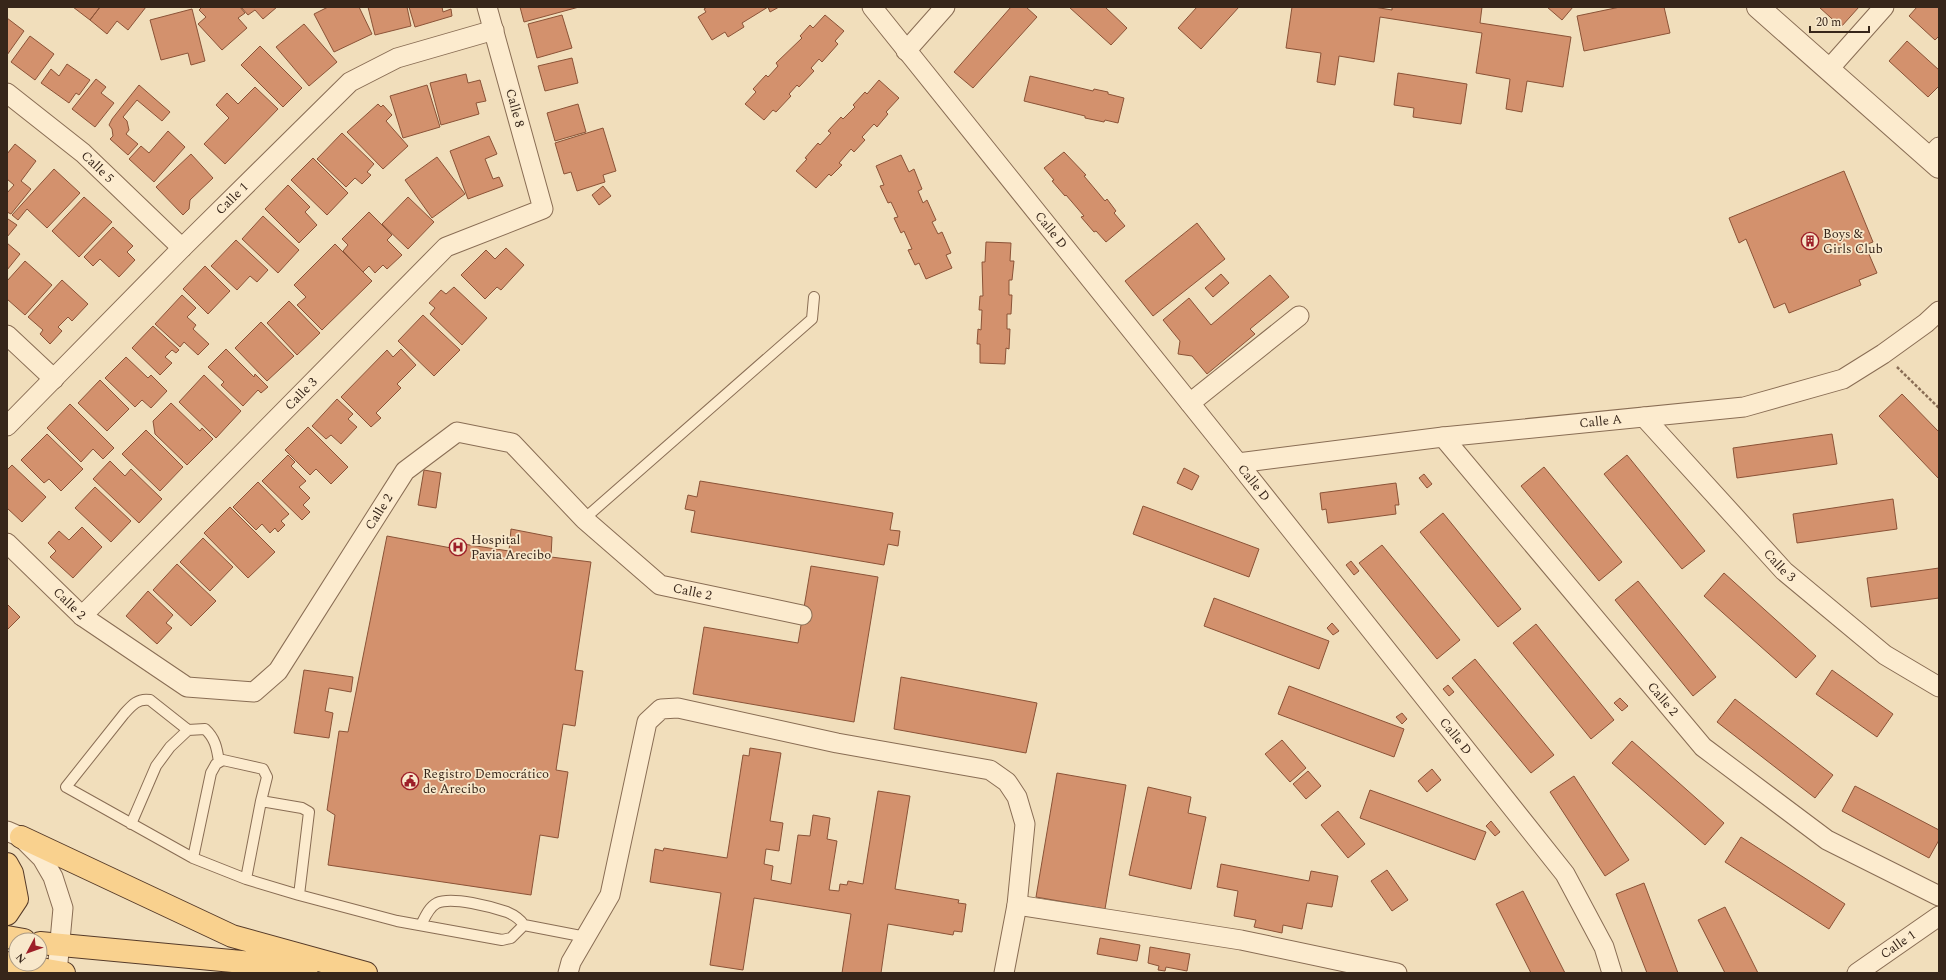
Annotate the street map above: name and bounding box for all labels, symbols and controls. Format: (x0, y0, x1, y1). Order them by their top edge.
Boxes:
scale bar (1810, 8, 1869, 34)
text: 20 m (1816, 13, 1841, 32)
street label: Calle 8 (500, 86, 530, 130)
street label: Calle 5 (76, 146, 119, 188)
street label: Calle 1 (211, 178, 253, 220)
street label: Calle D (1030, 207, 1072, 253)
place label: Boys & Girls Club (1823, 224, 1883, 259)
building icon: Boys & Girls Club (1800, 231, 1820, 251)
street label: Calle 3 (280, 372, 322, 415)
street label: Calle A (1578, 409, 1623, 433)
street label: Calle D (1233, 460, 1275, 506)
street label: Calle 2 (360, 490, 398, 534)
place label: Hospital Pavia Arecibo (471, 530, 551, 565)
hospital icon: Hospital Pavia Arecibo (448, 537, 468, 557)
street label: Calle 3 (1759, 544, 1800, 587)
street label: Calle 2 (671, 578, 714, 606)
street label: Calle 2 (48, 583, 90, 625)
street label: Calle 2 (1642, 677, 1683, 721)
street label: Calle D (1434, 713, 1477, 759)
place label: Registro Democrático de Arecibo (423, 764, 549, 799)
public building icon: Registro Democrático de Arecibo (400, 771, 420, 791)
street label: Calle 1 (1876, 925, 1920, 964)
north arrow (8, 932, 48, 972)
text: N (11, 949, 30, 967)

